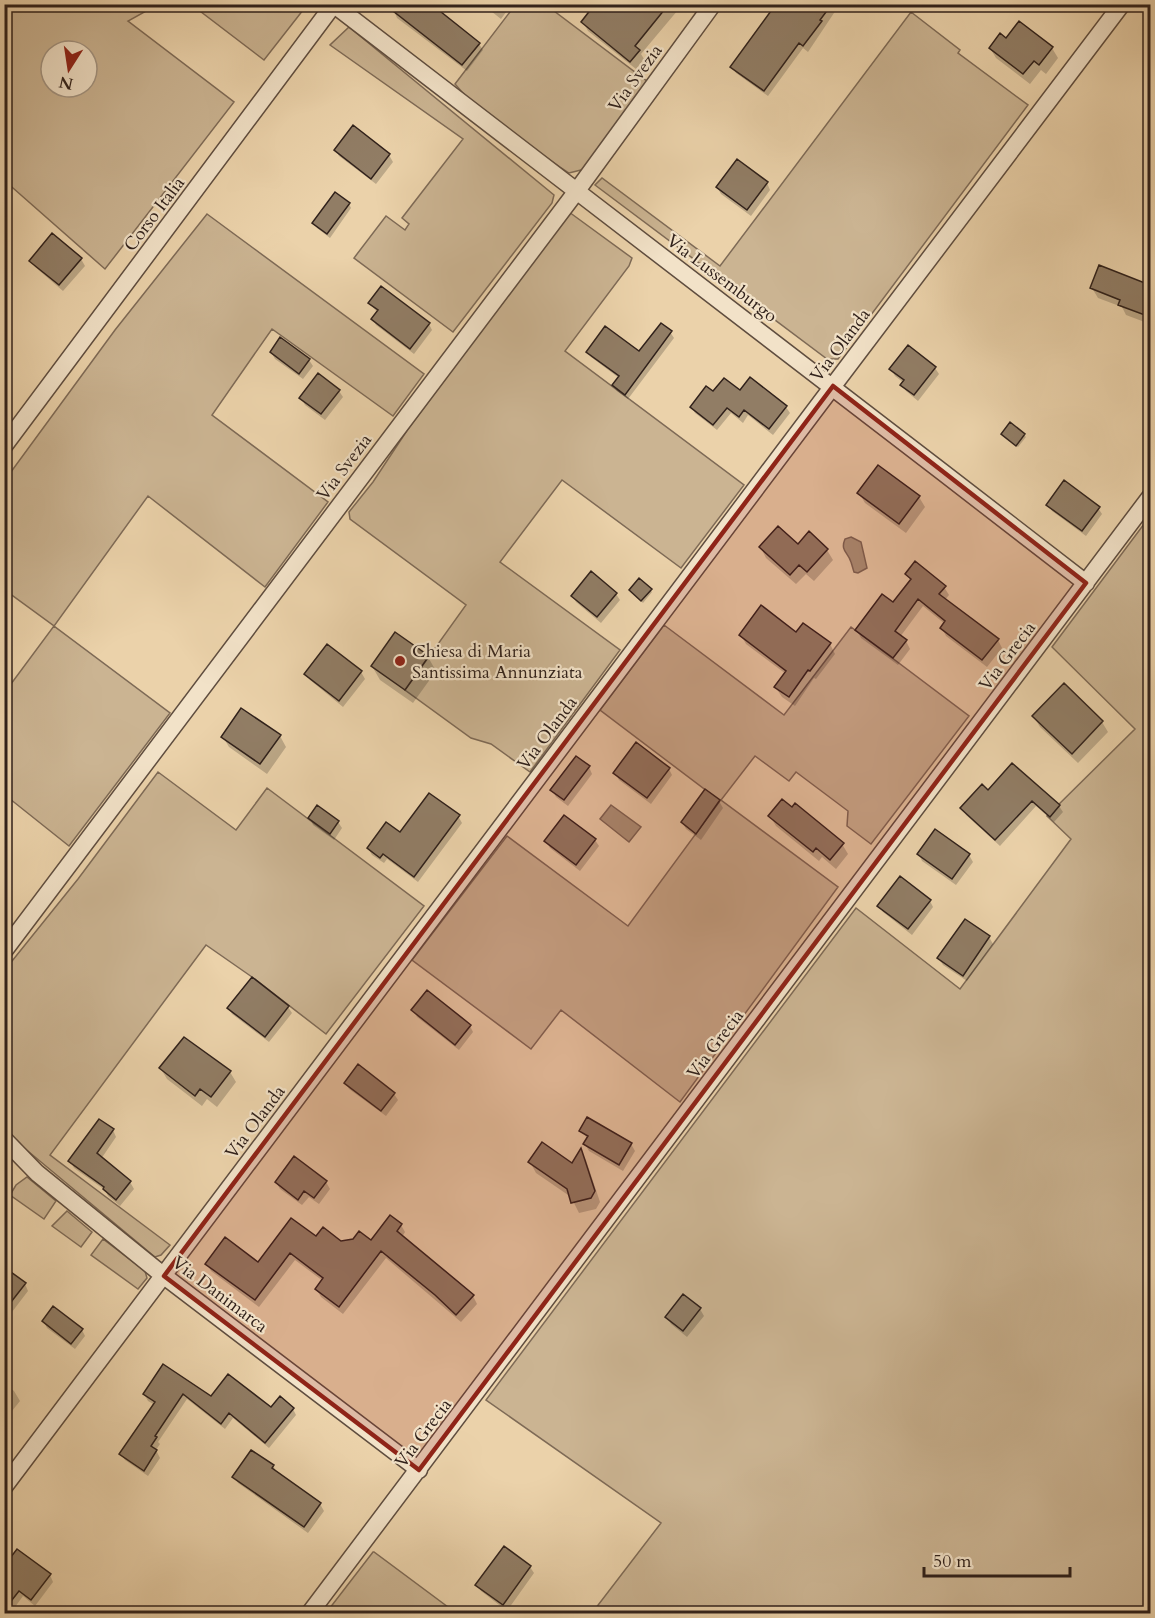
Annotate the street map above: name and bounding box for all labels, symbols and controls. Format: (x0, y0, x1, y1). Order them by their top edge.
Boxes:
north arrow (39, 39, 99, 99)
street label: Via Svezia (602, 39, 669, 117)
text: N (57, 70, 75, 95)
street label: Corso Italia (118, 172, 191, 257)
street label: Via Lussemburgo (661, 228, 783, 329)
street label: Via Olanda (804, 303, 877, 387)
street label: Via Svezia (311, 428, 378, 506)
street label: Via Grecia (973, 616, 1042, 696)
place label: Chiesa di Maria Santissima Annunziata (412, 639, 583, 685)
marker: Chiesa di Maria Santissima Annunziata (393, 654, 407, 668)
street label: Via Olanda (511, 691, 584, 775)
street label: Via Grecia (681, 1004, 750, 1084)
street label: Via Olanda (219, 1080, 292, 1164)
street label: Via Danimarca (167, 1250, 273, 1339)
street label: Via Grecia (389, 1393, 458, 1473)
scale bar (924, 1540, 1070, 1578)
text: 50 m (933, 1549, 972, 1574)

